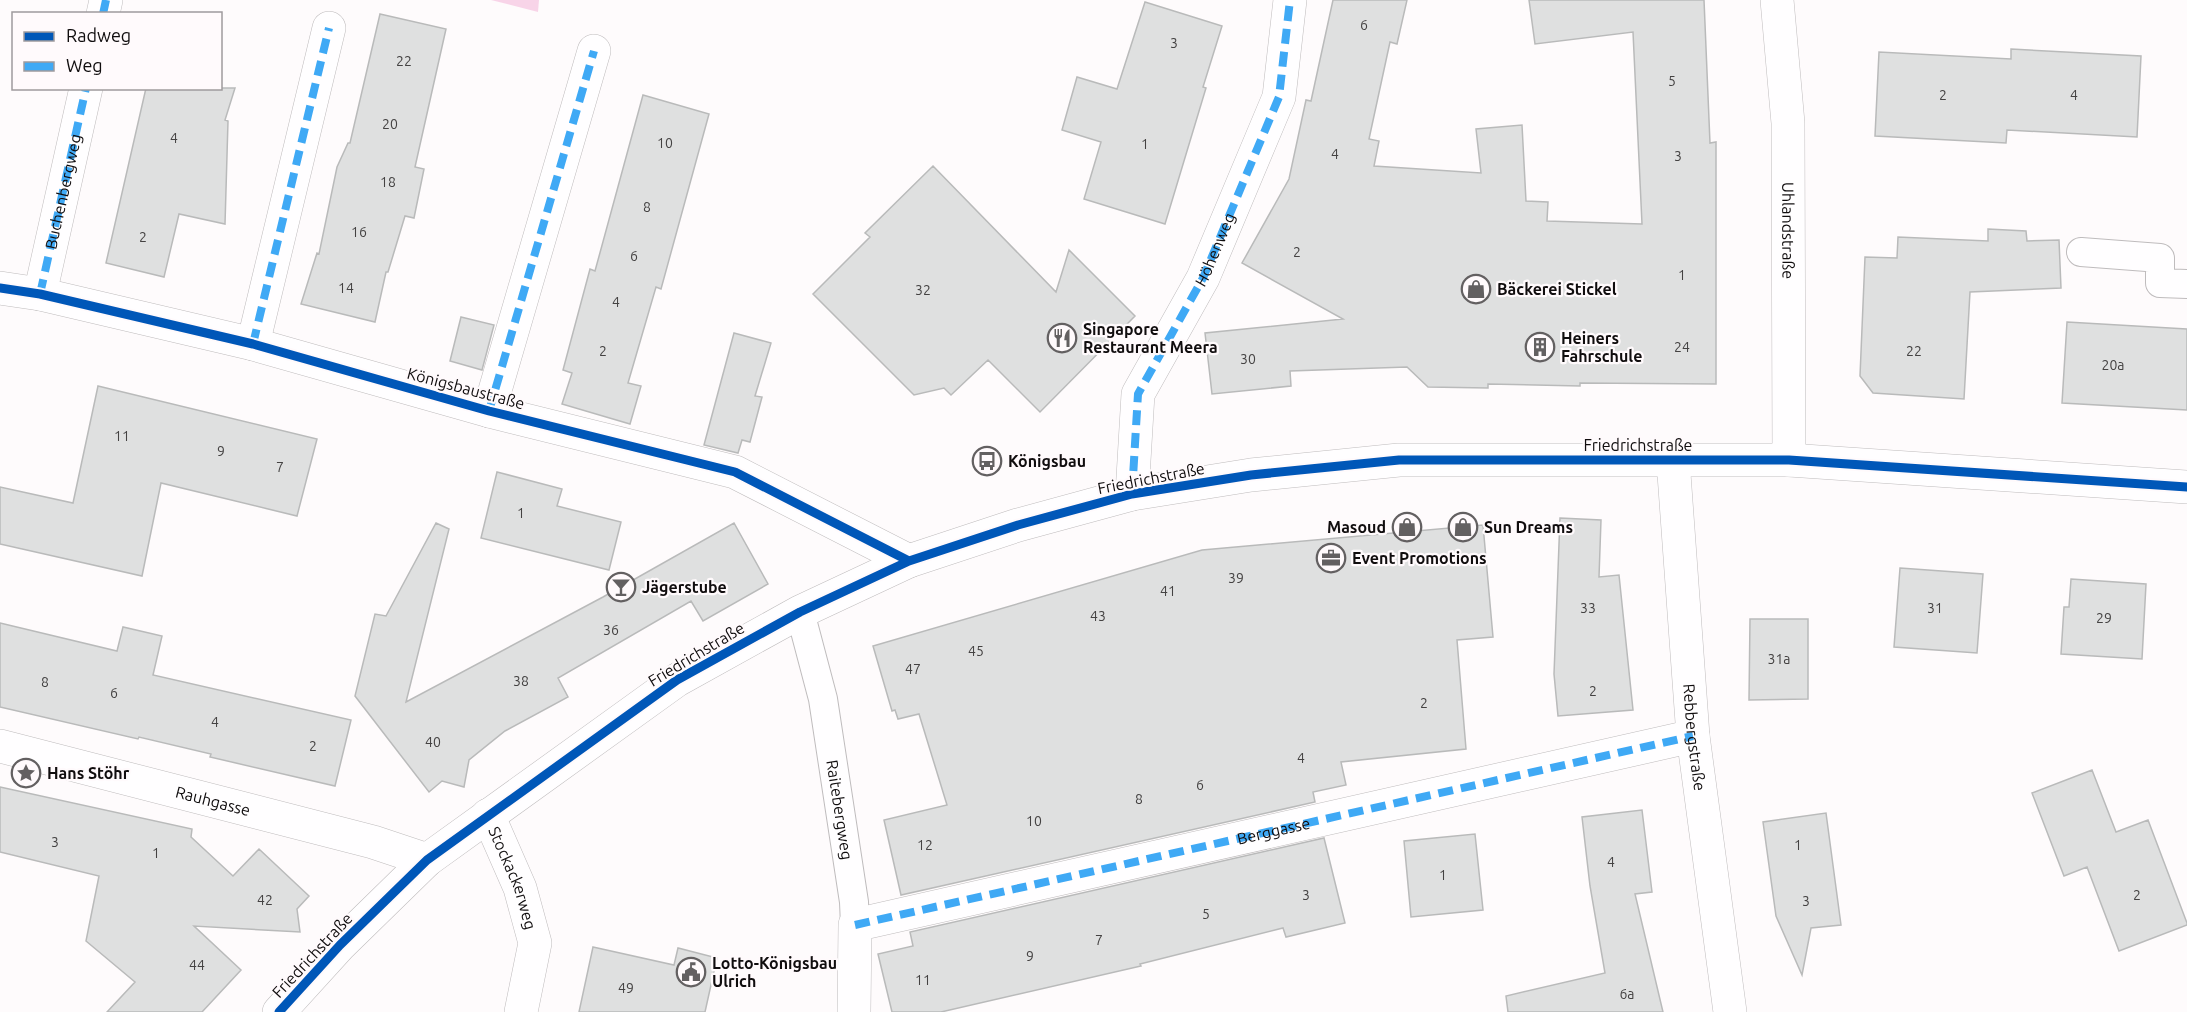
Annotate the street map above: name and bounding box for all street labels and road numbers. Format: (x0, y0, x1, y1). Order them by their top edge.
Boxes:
street label: Buchenbergweg (41, 132, 85, 251)
street label: Uhlandstraße (1779, 182, 1797, 279)
street label: Höhenweg (1191, 210, 1238, 290)
street label: Königsbaustraße (405, 364, 527, 412)
street label: Friedrichstraße (1584, 436, 1692, 454)
street label: Friedrichstraße (1096, 459, 1206, 497)
street label: Friedrichstraße (645, 618, 747, 690)
street label: Rebbergstraße (1680, 683, 1709, 792)
street label: Raitebergweg (823, 758, 856, 861)
street label: Rauhgasse (174, 783, 252, 819)
street label: Berggasse (1235, 814, 1312, 848)
street label: Stockackerweg (485, 824, 540, 932)
street label: Friedrichstraße (268, 909, 356, 1001)

